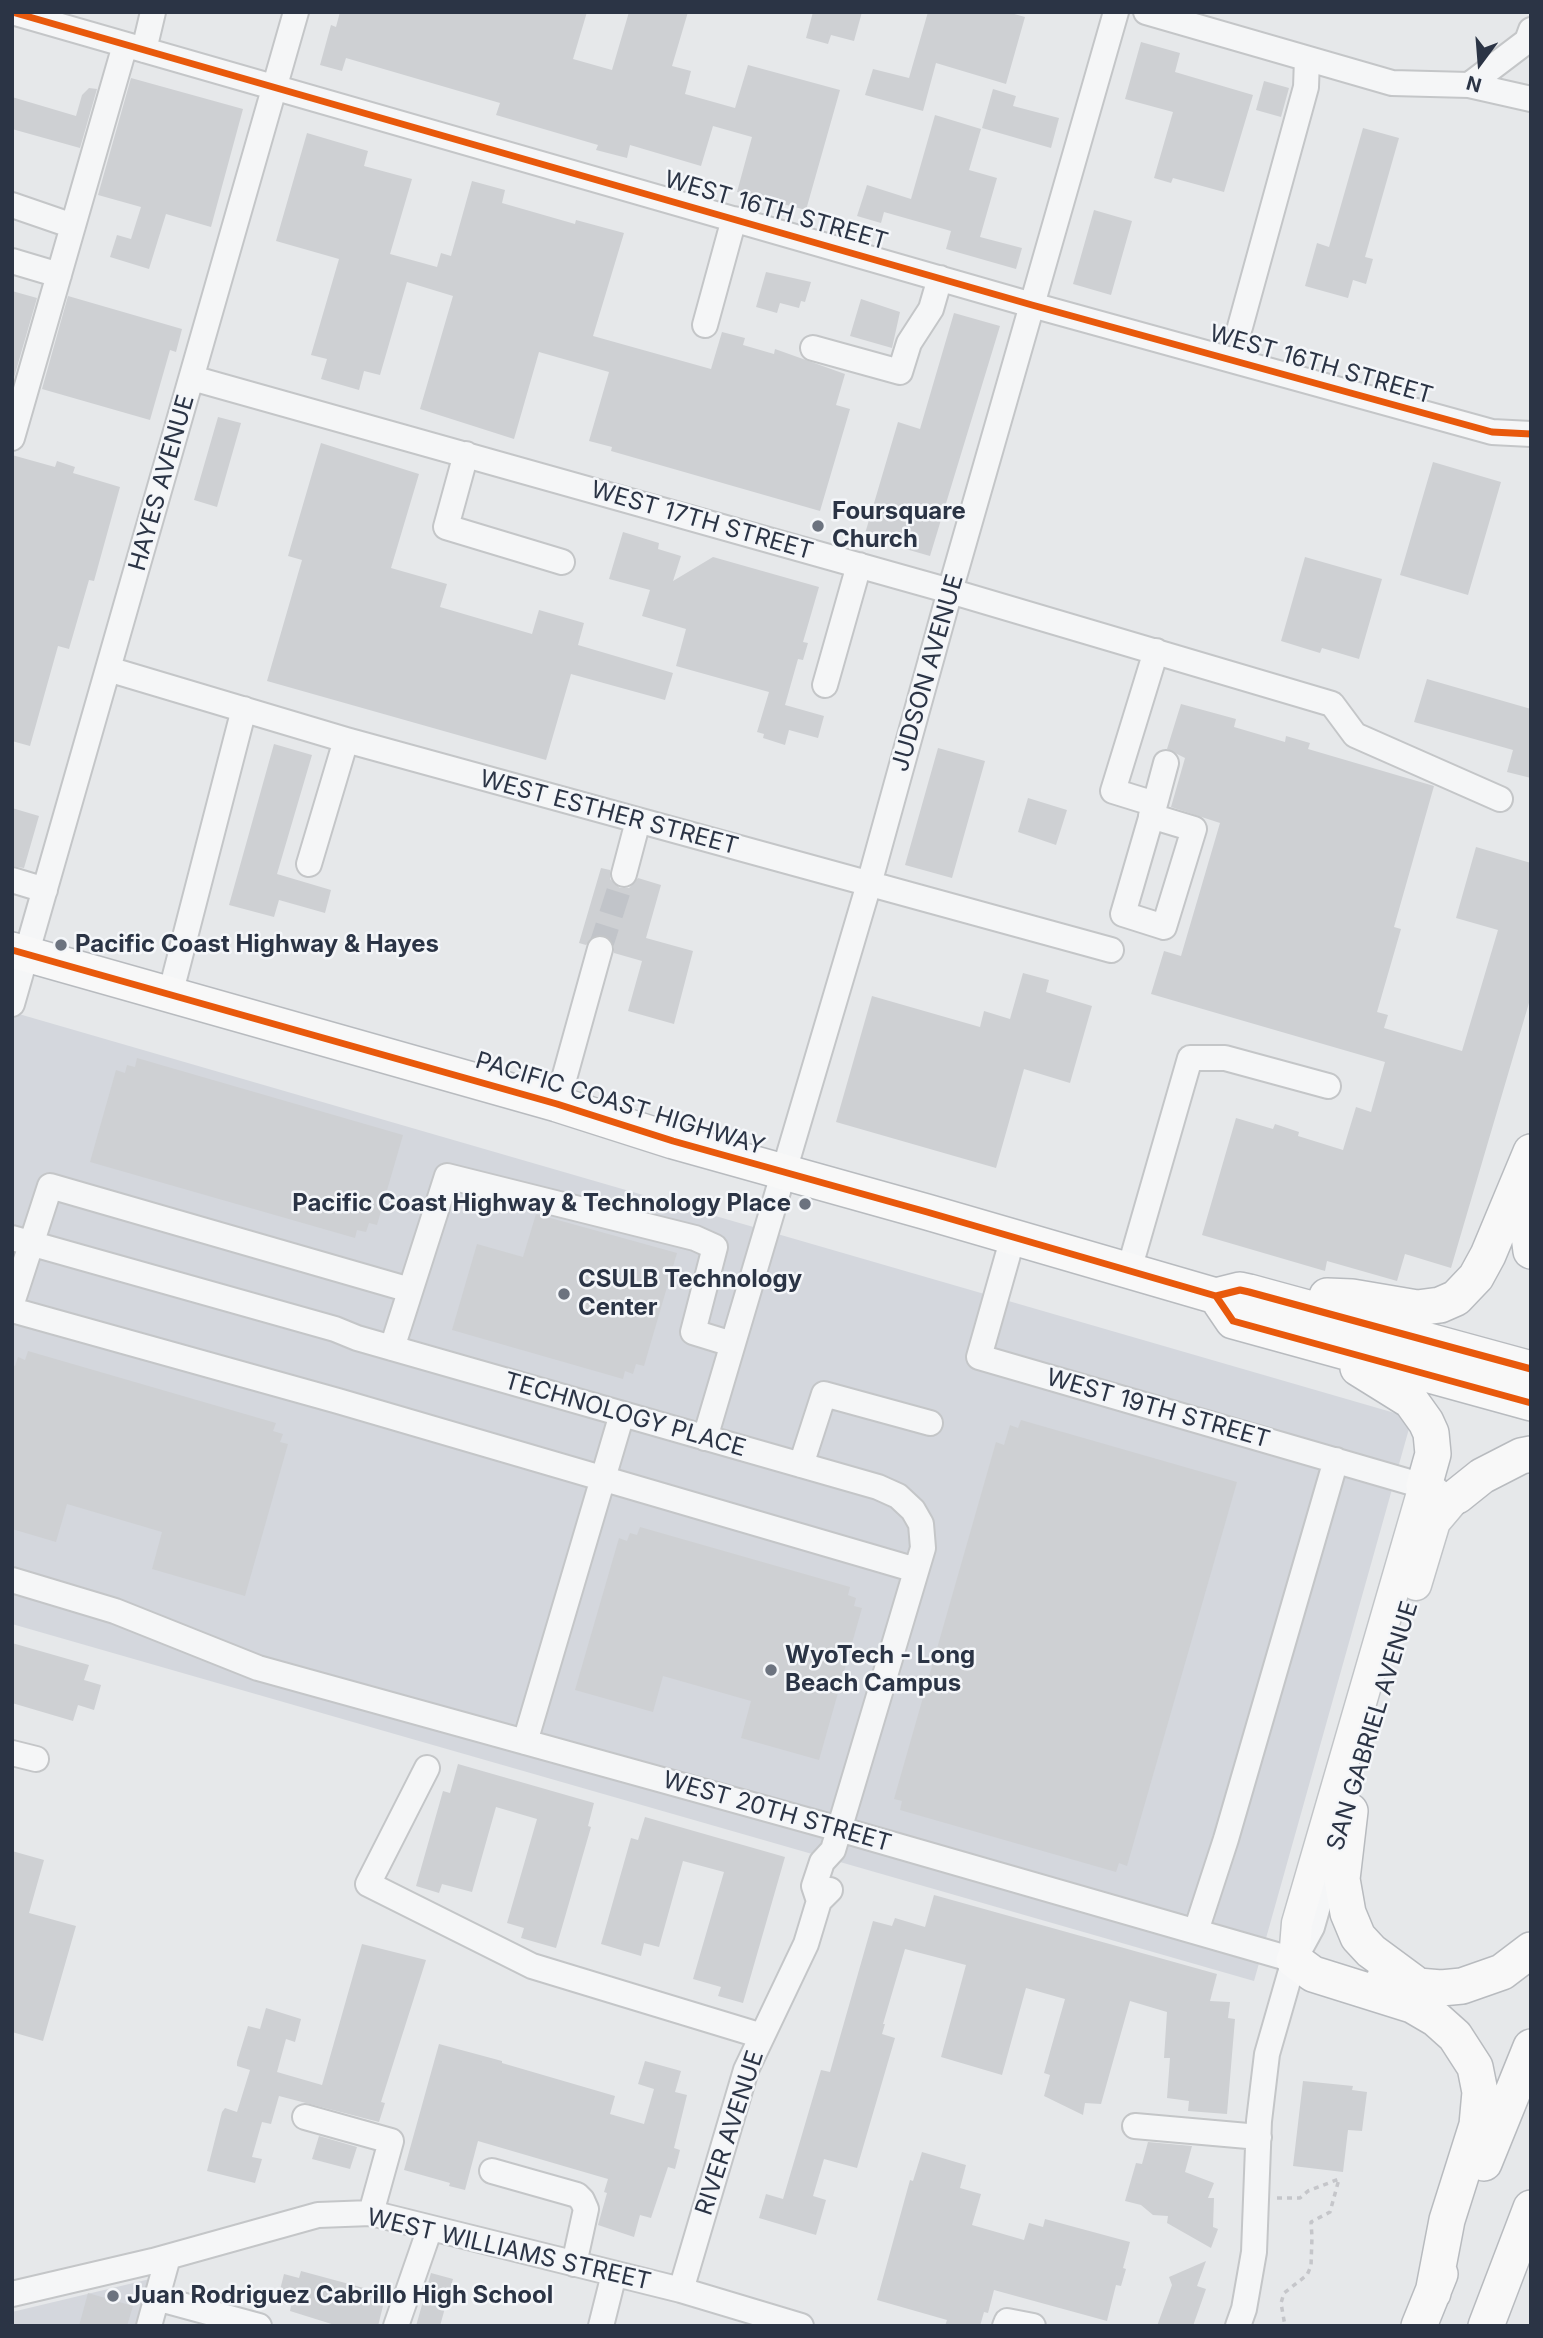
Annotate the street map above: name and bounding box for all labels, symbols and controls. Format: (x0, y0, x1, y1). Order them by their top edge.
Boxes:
north arrow (1445, 28, 1515, 98)
text: N (1464, 71, 1484, 97)
street label: WEST 16TH STREET (661, 165, 891, 257)
street label: WEST 16TH STREET (1206, 319, 1436, 411)
street label: HAYES AVENUE (123, 392, 201, 574)
street label: WEST 17TH STREET (588, 475, 816, 567)
place label: Foursquare Church (832, 498, 966, 554)
marker: Foursquare Church (810, 518, 826, 534)
street label: JUDSON AVENUE (886, 571, 970, 775)
street label: WEST ESTHER STREET (477, 765, 741, 861)
place label: Pacific Coast Highway & Hayes (75, 931, 439, 959)
marker: Pacific Coast Highway & Hayes (53, 937, 69, 953)
street label: PACIFIC COAST HIGHWAY (472, 1046, 768, 1162)
place label: Pacific Coast Highway & Technology Place (292, 1190, 791, 1218)
marker: Pacific Coast Highway & Technology Place (797, 1196, 813, 1212)
place label: CSULB Technology Center (578, 1266, 802, 1322)
marker: CSULB Technology Center (556, 1286, 572, 1302)
street label: WEST 19TH STREET (1043, 1363, 1273, 1455)
street label: TECHNOLOGY PLACE (501, 1367, 749, 1463)
street label: SAN GABRIEL AVENUE (1321, 1598, 1425, 1854)
place label: WyoTech - Long Beach Campus (785, 1642, 975, 1698)
marker: WyoTech - Long Beach Campus (763, 1662, 779, 1678)
street label: WEST 20TH STREET (659, 1766, 895, 1858)
street label: RIVER AVENUE (690, 2047, 770, 2219)
street label: WEST WILLIAMS STREET (364, 2203, 654, 2297)
place label: Juan Rodriguez Cabrillo High School (127, 2282, 553, 2310)
marker: Juan Rodriguez Cabrillo High School (105, 2288, 121, 2304)

